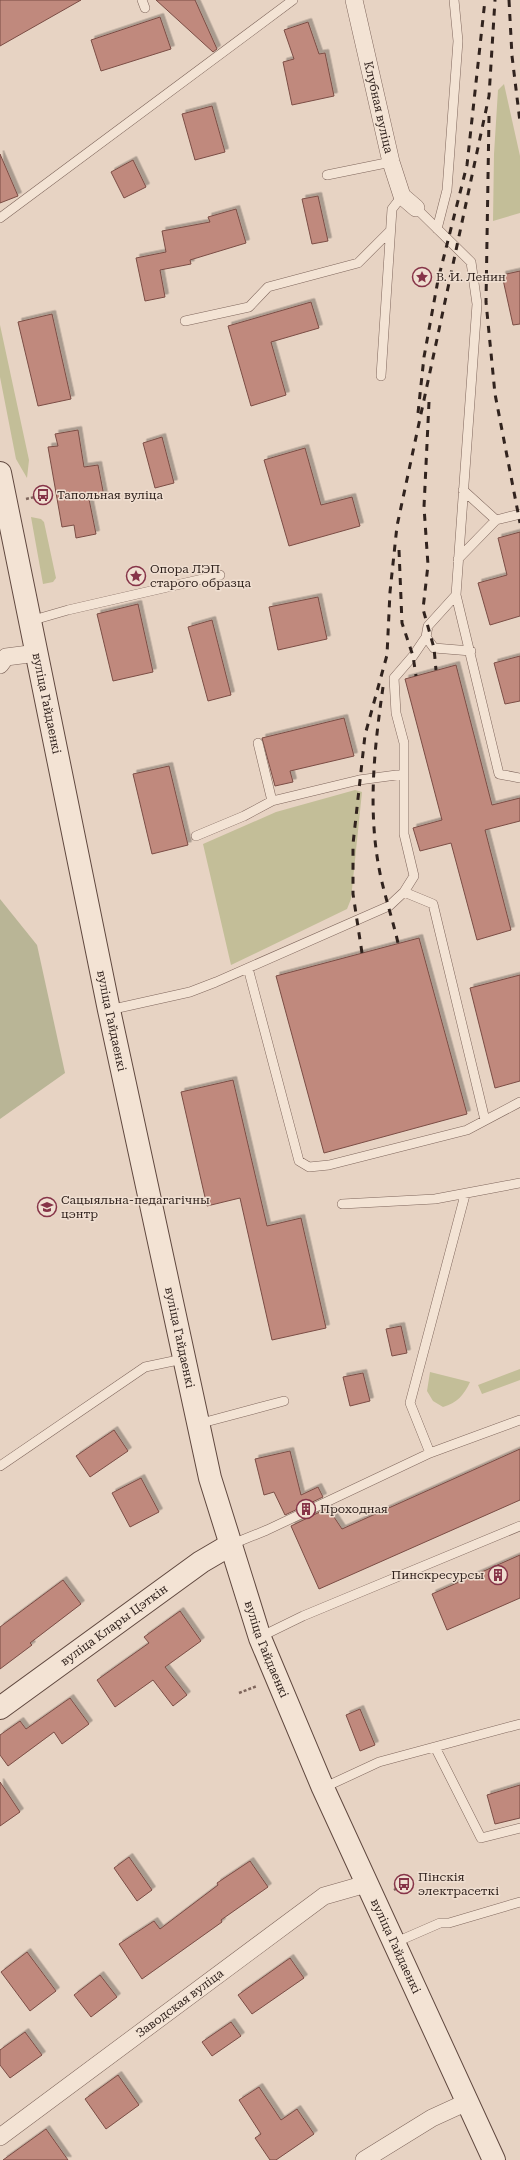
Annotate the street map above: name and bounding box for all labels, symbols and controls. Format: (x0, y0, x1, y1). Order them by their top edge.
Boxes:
street label: Клубная вуліца (361, 60, 396, 155)
place icon: В. И. Ленин (411, 266, 433, 288)
place label: В. И. Ленин (436, 270, 506, 284)
bus stop icon: Тапольная вуліца (32, 484, 54, 506)
place label: Тапольная вуліца (57, 488, 164, 502)
place label: Опора ЛЭП старого образца (150, 562, 251, 590)
place icon: Опора ЛЭП старого образца (125, 565, 147, 587)
street label: вуліца Гайдаенкі (30, 651, 64, 755)
street label: вуліца Гайдаенкі (94, 969, 129, 1073)
place label: Сацыяльна-педагагічны цэнтр (61, 1193, 210, 1221)
school or university icon: Сацыяльна-педагагічны цэнтр (36, 1196, 58, 1218)
street label: вуліца Гайдаенкі (162, 1286, 197, 1389)
building icon: Проходная (295, 1498, 317, 1520)
place label: Проходная (320, 1502, 388, 1516)
building icon: Пинскресурсы (487, 1564, 509, 1586)
place label: Пинскресурсы (391, 1568, 484, 1582)
street label: вуліца Клары Цэткін (58, 1582, 170, 1669)
street label: вуліца Гайдаенкі (242, 1599, 291, 1700)
place label: Пінскія электрасеткі (418, 1870, 499, 1898)
bus stop icon: Пінскія электрасеткі (393, 1873, 415, 1895)
street label: вуліца Гайдаенкі (368, 1896, 424, 1996)
street label: Заводская вуліца (133, 1966, 227, 2040)

